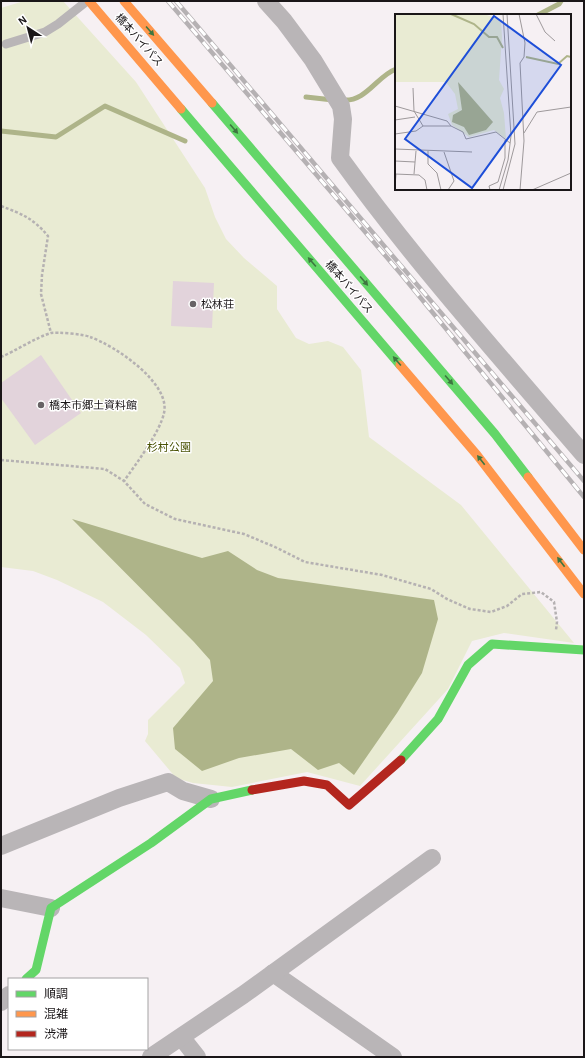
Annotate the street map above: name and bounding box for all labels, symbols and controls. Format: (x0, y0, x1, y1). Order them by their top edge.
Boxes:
north arrow (8, 8, 48, 48)
street label: 橋本バイパス (113, 11, 165, 68)
text: N (16, 14, 29, 27)
inset map (395, 14, 571, 190)
one-way arrow (145, 25, 154, 36)
one-way arrow (230, 124, 239, 135)
one-way arrow (308, 256, 317, 267)
street label: 橋本バイパス (323, 258, 375, 315)
one-way arrow (360, 276, 369, 287)
marker: 松林荘 (188, 299, 198, 309)
place label: 松林荘 (201, 299, 234, 310)
one-way arrow (392, 355, 401, 366)
one-way arrow (444, 375, 453, 385)
place label: 橋本市郷土資料館 (49, 399, 137, 411)
marker: 橋本市郷土資料館 (36, 400, 46, 410)
park label: 杉村公園 (147, 441, 191, 453)
one-way arrow (477, 454, 486, 465)
one-way arrow (556, 557, 565, 568)
legend (8, 978, 148, 1050)
text: 順調 (44, 988, 68, 1000)
text: 混雑 (44, 1007, 68, 1020)
text: 渋滞 (44, 1028, 68, 1040)

